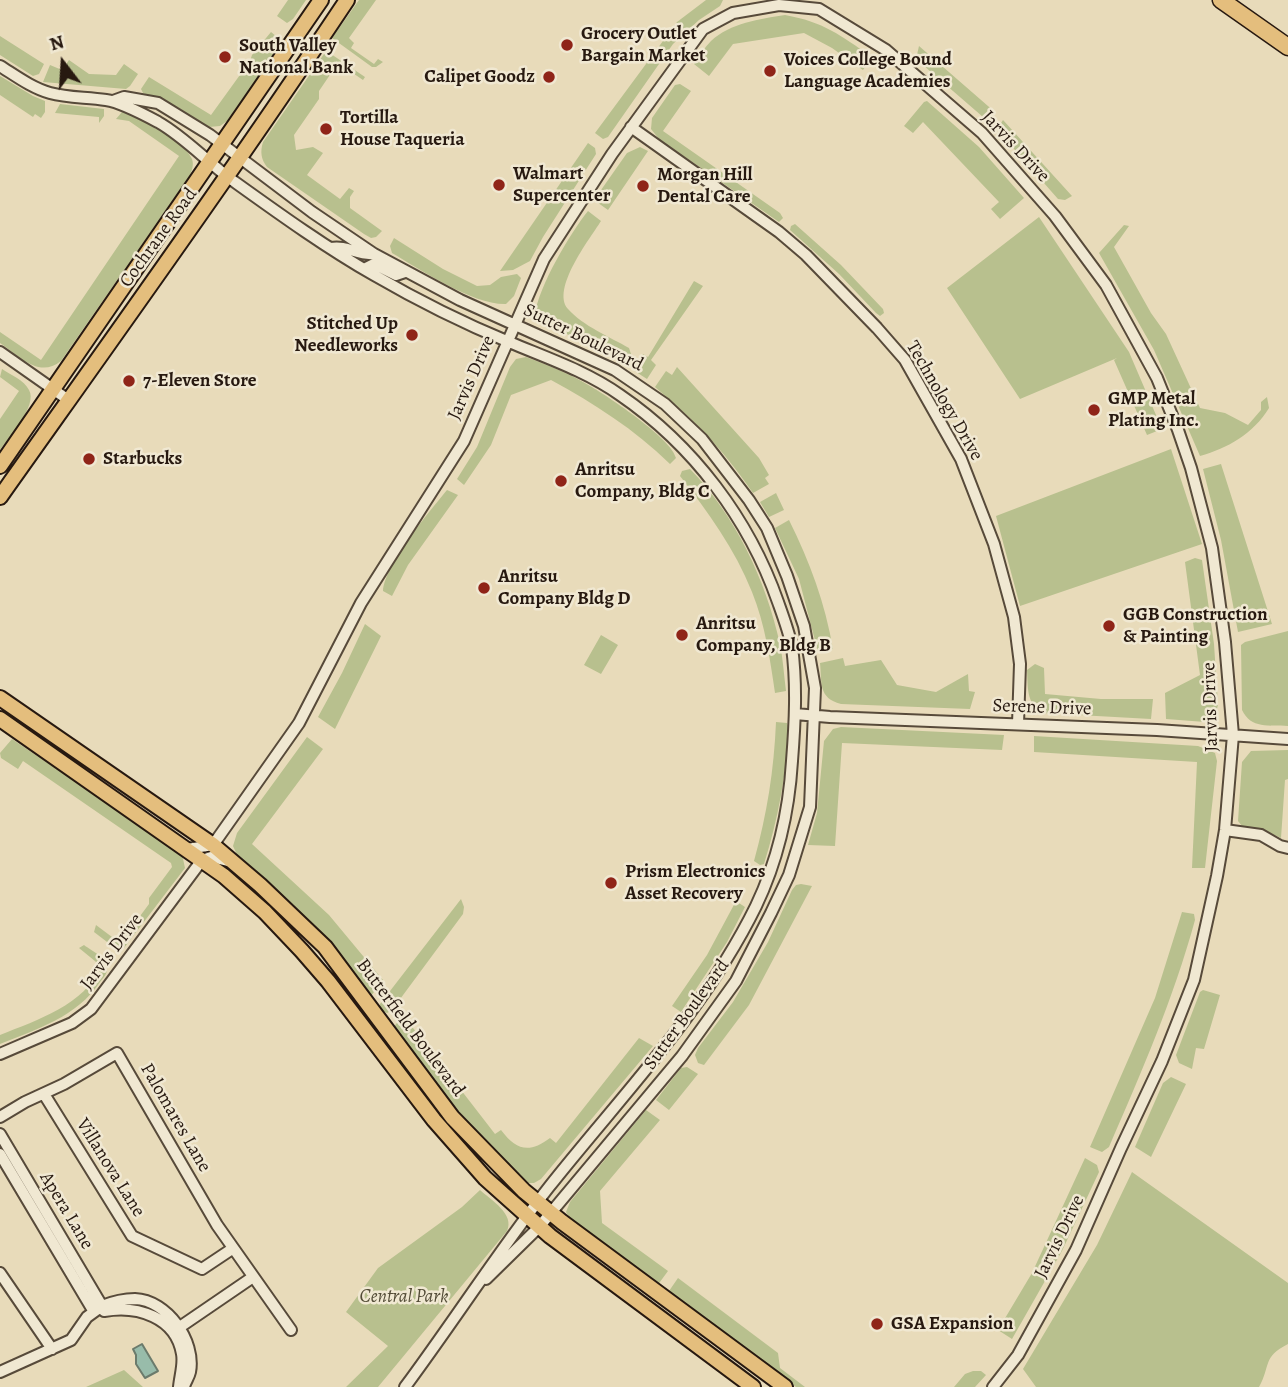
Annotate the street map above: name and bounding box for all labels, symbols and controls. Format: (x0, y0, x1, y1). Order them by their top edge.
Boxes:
place label: Grocery Outlet Bargain Market (581, 23, 705, 67)
north arrow (28, 28, 98, 98)
text: N (46, 28, 67, 57)
place label: South Valley National Bank (239, 35, 353, 79)
marker: Grocery Outlet Bargain Market (559, 37, 575, 53)
marker: South Valley National Bank (217, 49, 233, 65)
place label: Voices College Bound Language Academies (784, 49, 952, 93)
marker: Voices College Bound Language Academies (762, 63, 778, 79)
place label: Calipet Goodz (424, 66, 535, 88)
marker: Calipet Goodz (541, 69, 557, 85)
street label: Jarvis Drive (976, 106, 1054, 188)
place label: Tortilla House Taqueria (340, 107, 465, 151)
marker: Tortilla House Taqueria (318, 121, 334, 137)
place label: Walmart Supercenter (513, 163, 610, 207)
place label: Morgan Hill Dental Care (657, 164, 753, 208)
marker: Walmart Supercenter (491, 177, 507, 193)
marker: Morgan Hill Dental Care (635, 178, 651, 194)
street label: Cochrane Road (115, 184, 203, 292)
street label: Sutter Boulevard (519, 299, 647, 377)
place label: Stitched Up Needleworks (294, 313, 398, 357)
marker: Stitched Up Needleworks (404, 327, 420, 343)
street label: Jarvis Drive (443, 332, 501, 424)
street label: Technology Drive (901, 337, 987, 465)
place label: 7-Eleven Store (143, 370, 257, 392)
marker: 7-Eleven Store (121, 373, 137, 389)
place label: GMP Metal Plating Inc. (1108, 388, 1199, 432)
marker: GMP Metal Plating Inc. (1086, 402, 1102, 418)
place label: Starbucks (103, 448, 182, 470)
marker: Starbucks (81, 451, 97, 467)
place label: Anritsu Company, Bldg C (575, 459, 710, 503)
marker: Anritsu Company, Bldg C (553, 473, 569, 489)
place label: Anritsu Company Bldg D (498, 566, 630, 610)
marker: Anritsu Company Bldg D (476, 580, 492, 596)
place label: GGB Construction & Painting (1123, 604, 1268, 648)
place label: Anritsu Company, Bldg B (696, 613, 831, 657)
marker: GGB Construction & Painting (1101, 618, 1117, 634)
marker: Anritsu Company, Bldg B (674, 627, 690, 643)
street label: Jarvis Drive (1198, 662, 1224, 752)
street label: Serene Drive (992, 695, 1092, 721)
place label: Prism Electronics Asset Recovery (625, 861, 766, 905)
marker: Prism Electronics Asset Recovery (603, 875, 619, 891)
street label: Jarvis Drive (76, 909, 148, 995)
street label: Butterfield Boulevard (351, 955, 469, 1101)
street label: Sutter Boulevard (639, 955, 735, 1075)
street label: Palomares Lane (135, 1059, 215, 1177)
street label: Villanova Lane (71, 1114, 149, 1222)
street label: Apera Lane (34, 1168, 98, 1254)
street label: Jarvis Drive (1030, 1192, 1090, 1282)
park label: Central Park (360, 1286, 448, 1308)
place label: GSA Expansion (891, 1313, 1013, 1335)
marker: GSA Expansion (869, 1316, 885, 1332)

